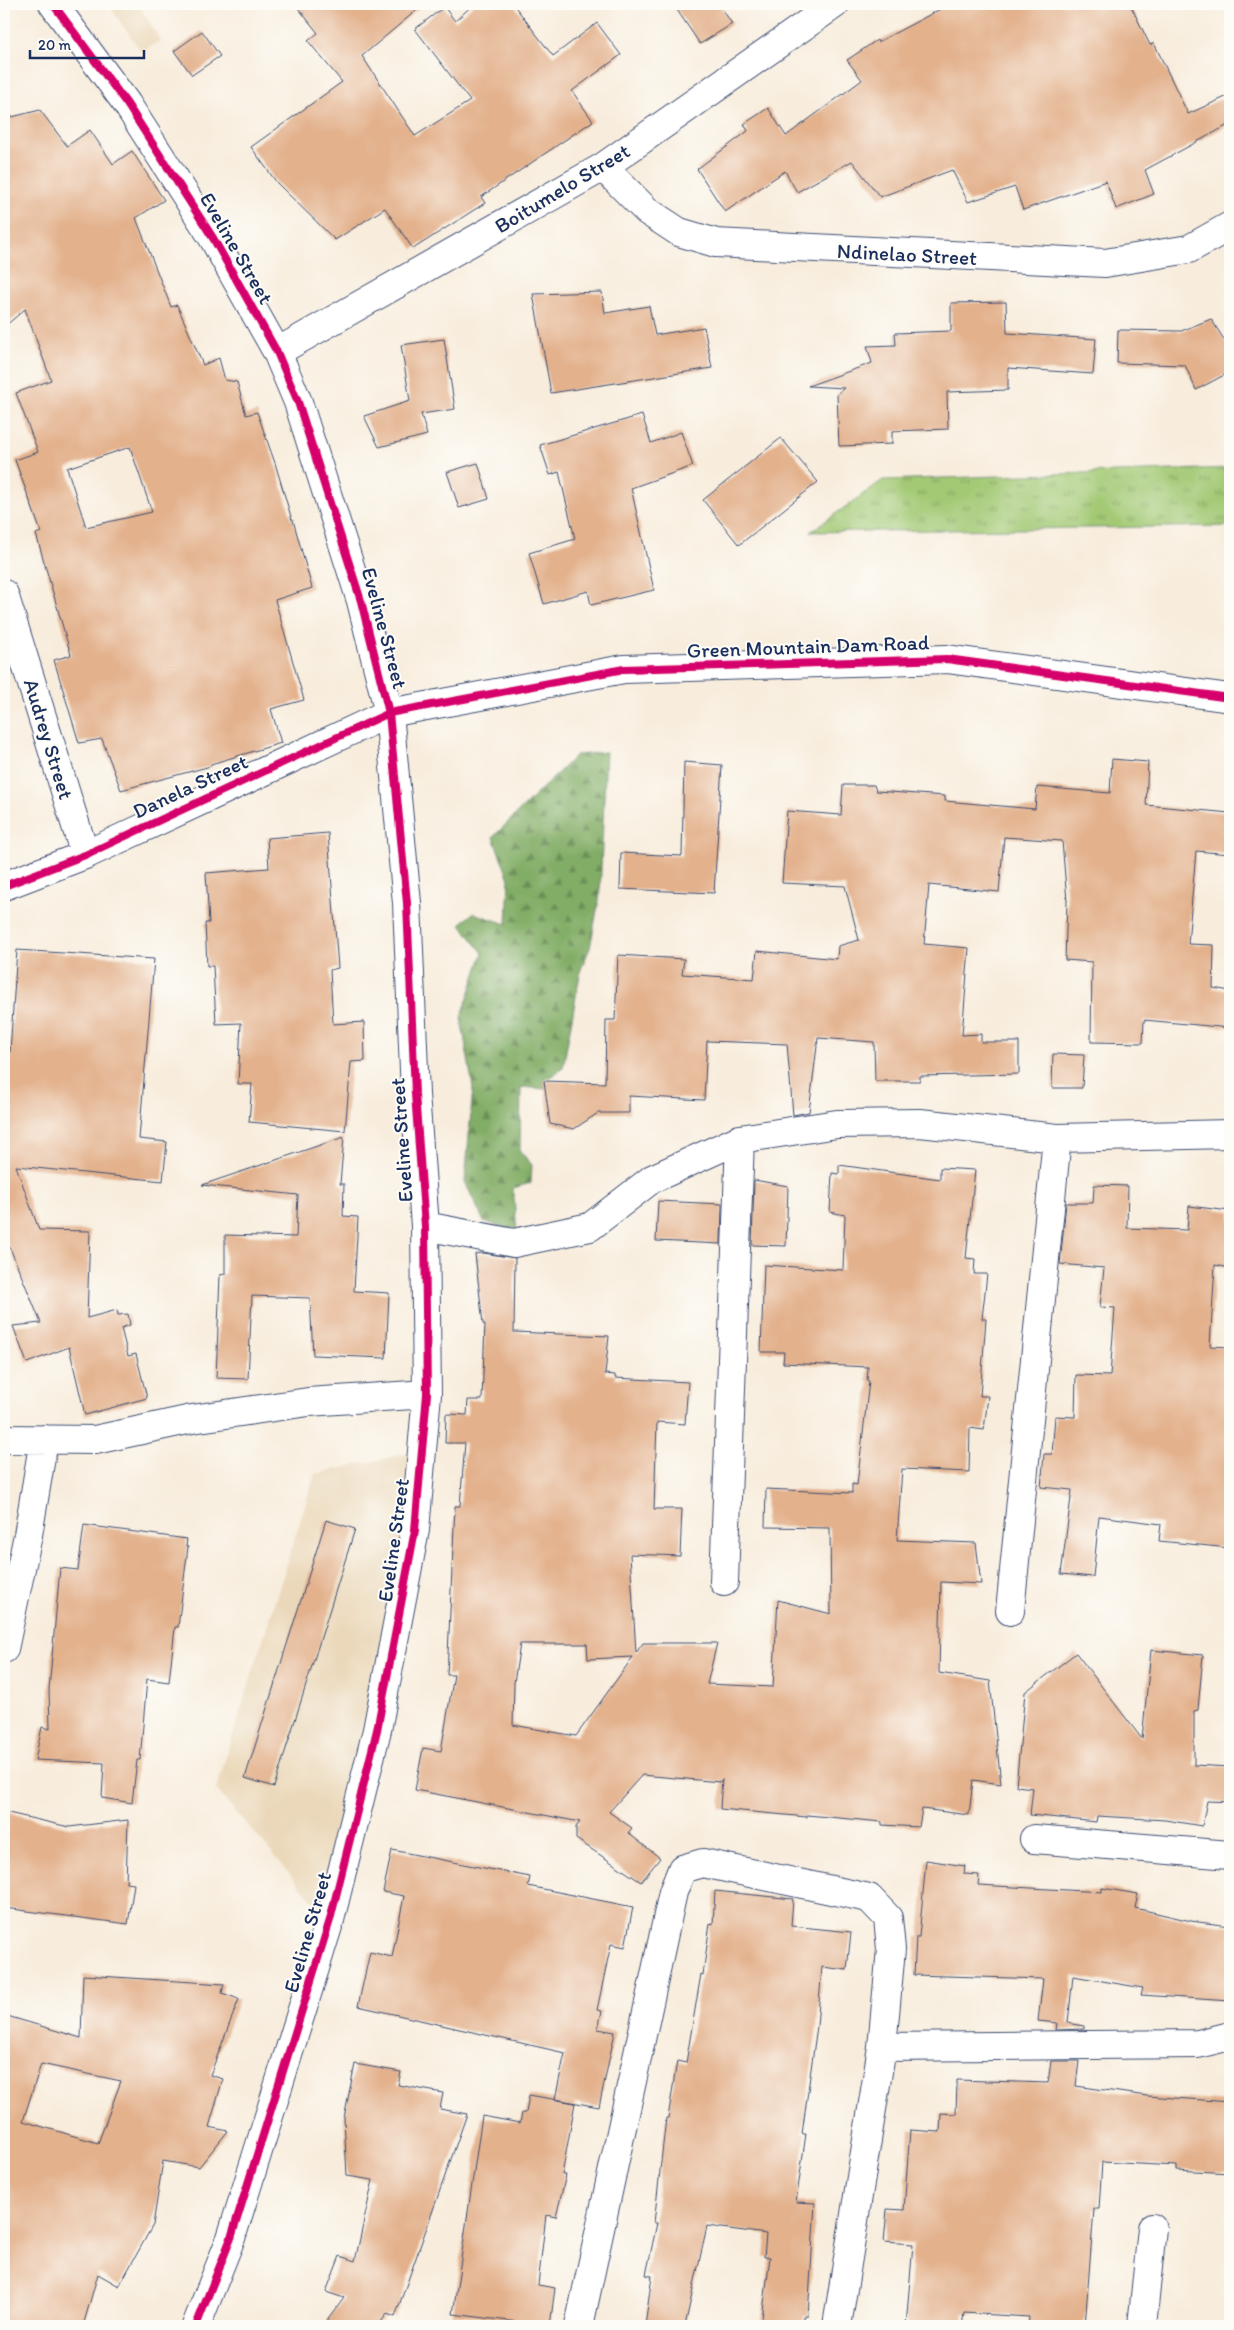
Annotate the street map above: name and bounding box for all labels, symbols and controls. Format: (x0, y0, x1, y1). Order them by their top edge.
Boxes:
scale bar (30, 28, 144, 60)
text: 20 m (38, 36, 72, 54)
street label: Boitumelo Street (490, 138, 634, 238)
street label: Eveline Street (195, 188, 279, 308)
street label: Ndinelao Street (836, 238, 978, 270)
street label: Eveline Street (357, 565, 413, 692)
street label: Green Mountain Dam Road (686, 629, 930, 663)
street label: Audrey Street (19, 676, 79, 802)
street label: Danela Street (128, 748, 252, 824)
street label: Eveline Street (384, 1077, 418, 1203)
street label: Eveline Street (372, 1476, 414, 1603)
street label: Eveline Street (278, 1869, 336, 1995)

